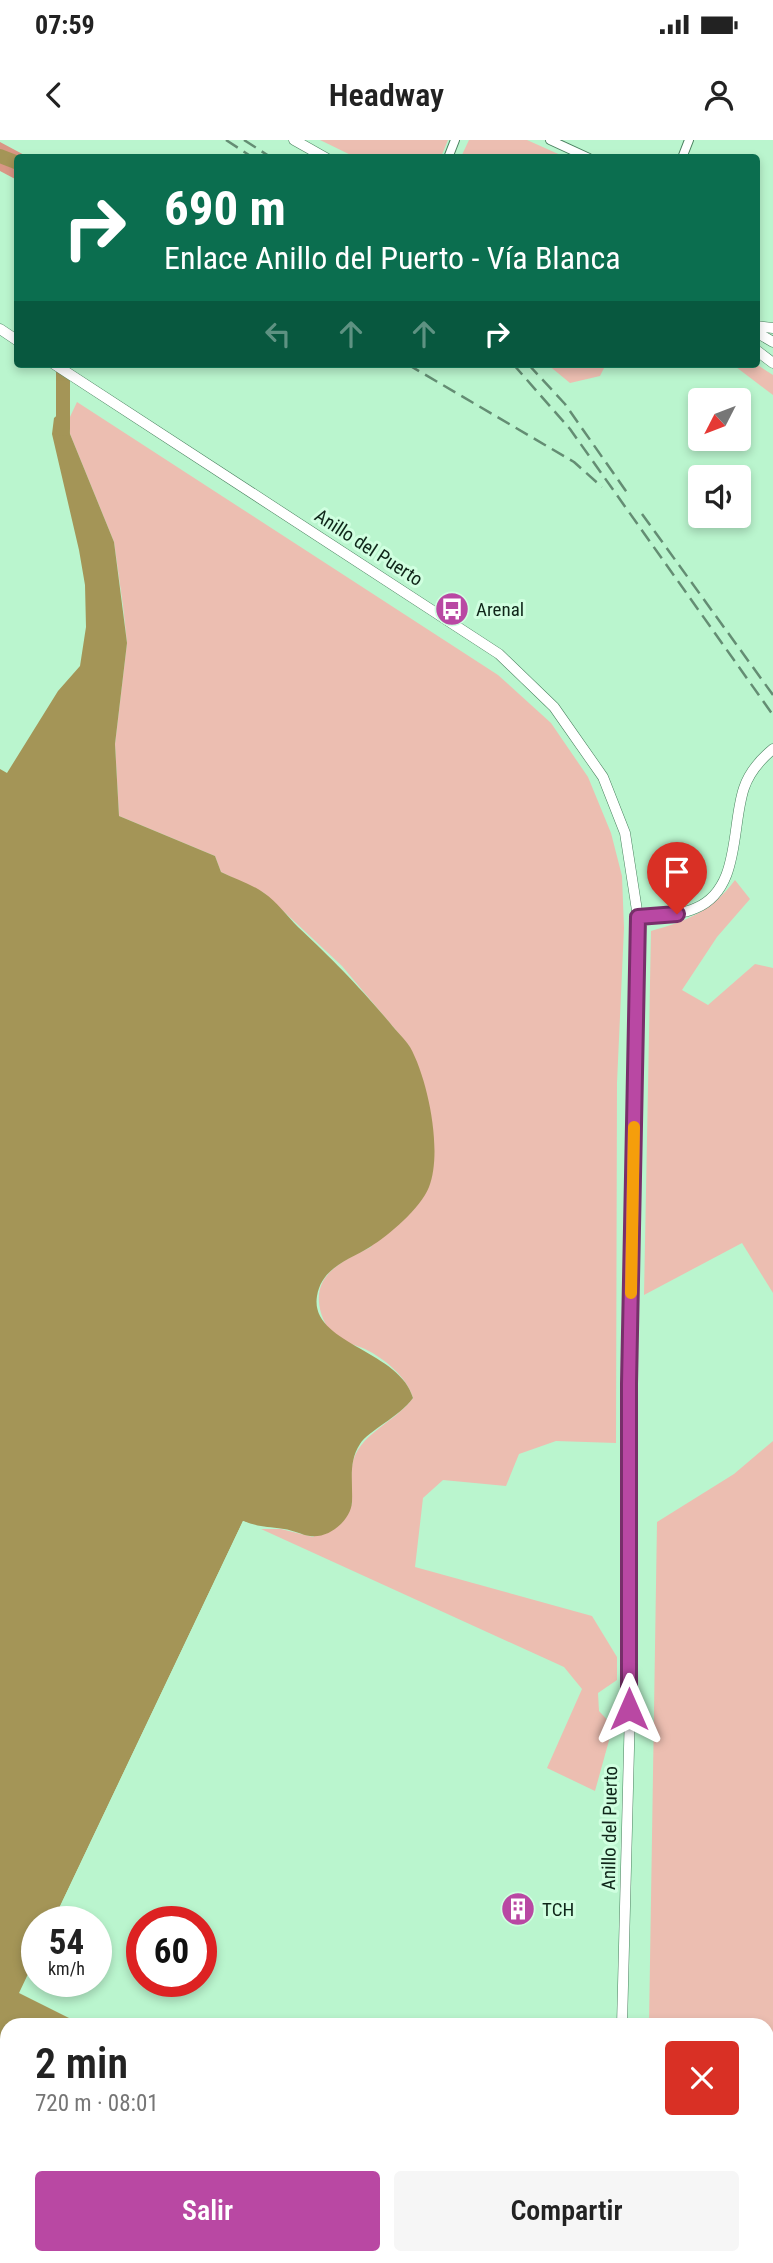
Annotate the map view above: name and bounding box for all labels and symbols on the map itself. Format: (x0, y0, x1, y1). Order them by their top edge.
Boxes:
north arrow (688, 388, 751, 452)
street label: Anillo del Puerto (310, 504, 427, 591)
bus stop icon: Arenal (433, 590, 471, 628)
place label: Arenal (476, 598, 524, 621)
pin (647, 842, 707, 914)
position arrow (592, 1672, 666, 1746)
street label: Anillo del Puerto (597, 1766, 622, 1890)
building icon: TCH (499, 1890, 537, 1928)
place label: TCH (542, 1898, 574, 1921)
speed limit sign: 60 (126, 1906, 217, 1997)

